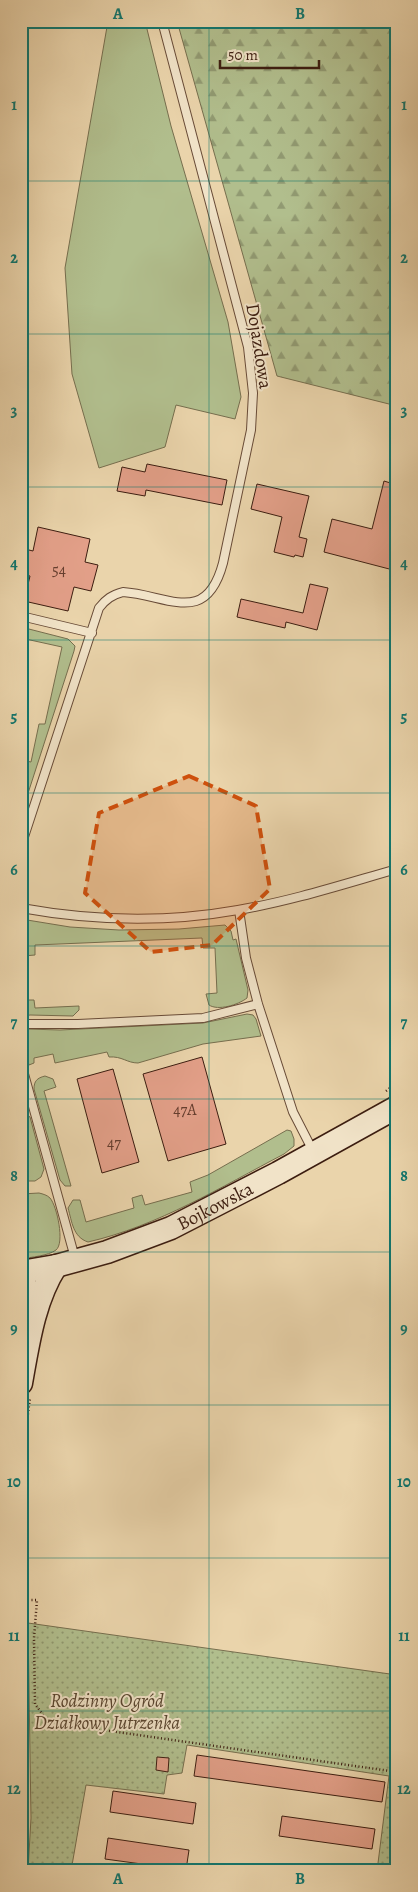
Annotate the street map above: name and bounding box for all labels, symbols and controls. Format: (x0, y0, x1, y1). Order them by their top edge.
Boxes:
text: A (112, 3, 124, 25)
text: B (295, 3, 305, 25)
scale bar (220, 38, 319, 70)
text: 50 m (228, 45, 258, 65)
text: 1 (11, 94, 17, 116)
text: 1 (401, 94, 407, 116)
text: 2 (10, 247, 18, 269)
text: 2 (400, 247, 408, 269)
street label: Dojazdowa (239, 301, 279, 391)
text: 3 (11, 400, 18, 422)
text: 3 (401, 400, 408, 422)
text: 4 (10, 553, 18, 575)
text: 4 (400, 553, 408, 575)
house number: 54 (52, 559, 66, 581)
text: 5 (11, 706, 18, 728)
text: 5 (401, 706, 408, 728)
text: 6 (10, 859, 18, 881)
text: 6 (400, 859, 408, 881)
text: 7 (11, 1012, 18, 1034)
text: 7 (401, 1012, 408, 1034)
house number: 47A (173, 1099, 197, 1121)
house number: 47 (107, 1132, 121, 1154)
text: 8 (10, 1165, 18, 1187)
text: 8 (400, 1165, 408, 1187)
street label: Bojkowska (173, 1176, 258, 1237)
text: 9 (10, 1318, 18, 1340)
text: 9 (400, 1318, 408, 1340)
text: 10 (7, 1471, 21, 1493)
text: 10 (397, 1471, 411, 1493)
text: 11 (8, 1625, 20, 1647)
text: 11 (398, 1625, 410, 1647)
park label: Rodzinny Ogród Działkowy Jutrzenka (34, 1688, 180, 1736)
text: 12 (7, 1778, 21, 1800)
text: 12 (397, 1778, 411, 1800)
text: A (112, 1868, 124, 1890)
text: B (295, 1868, 305, 1890)

